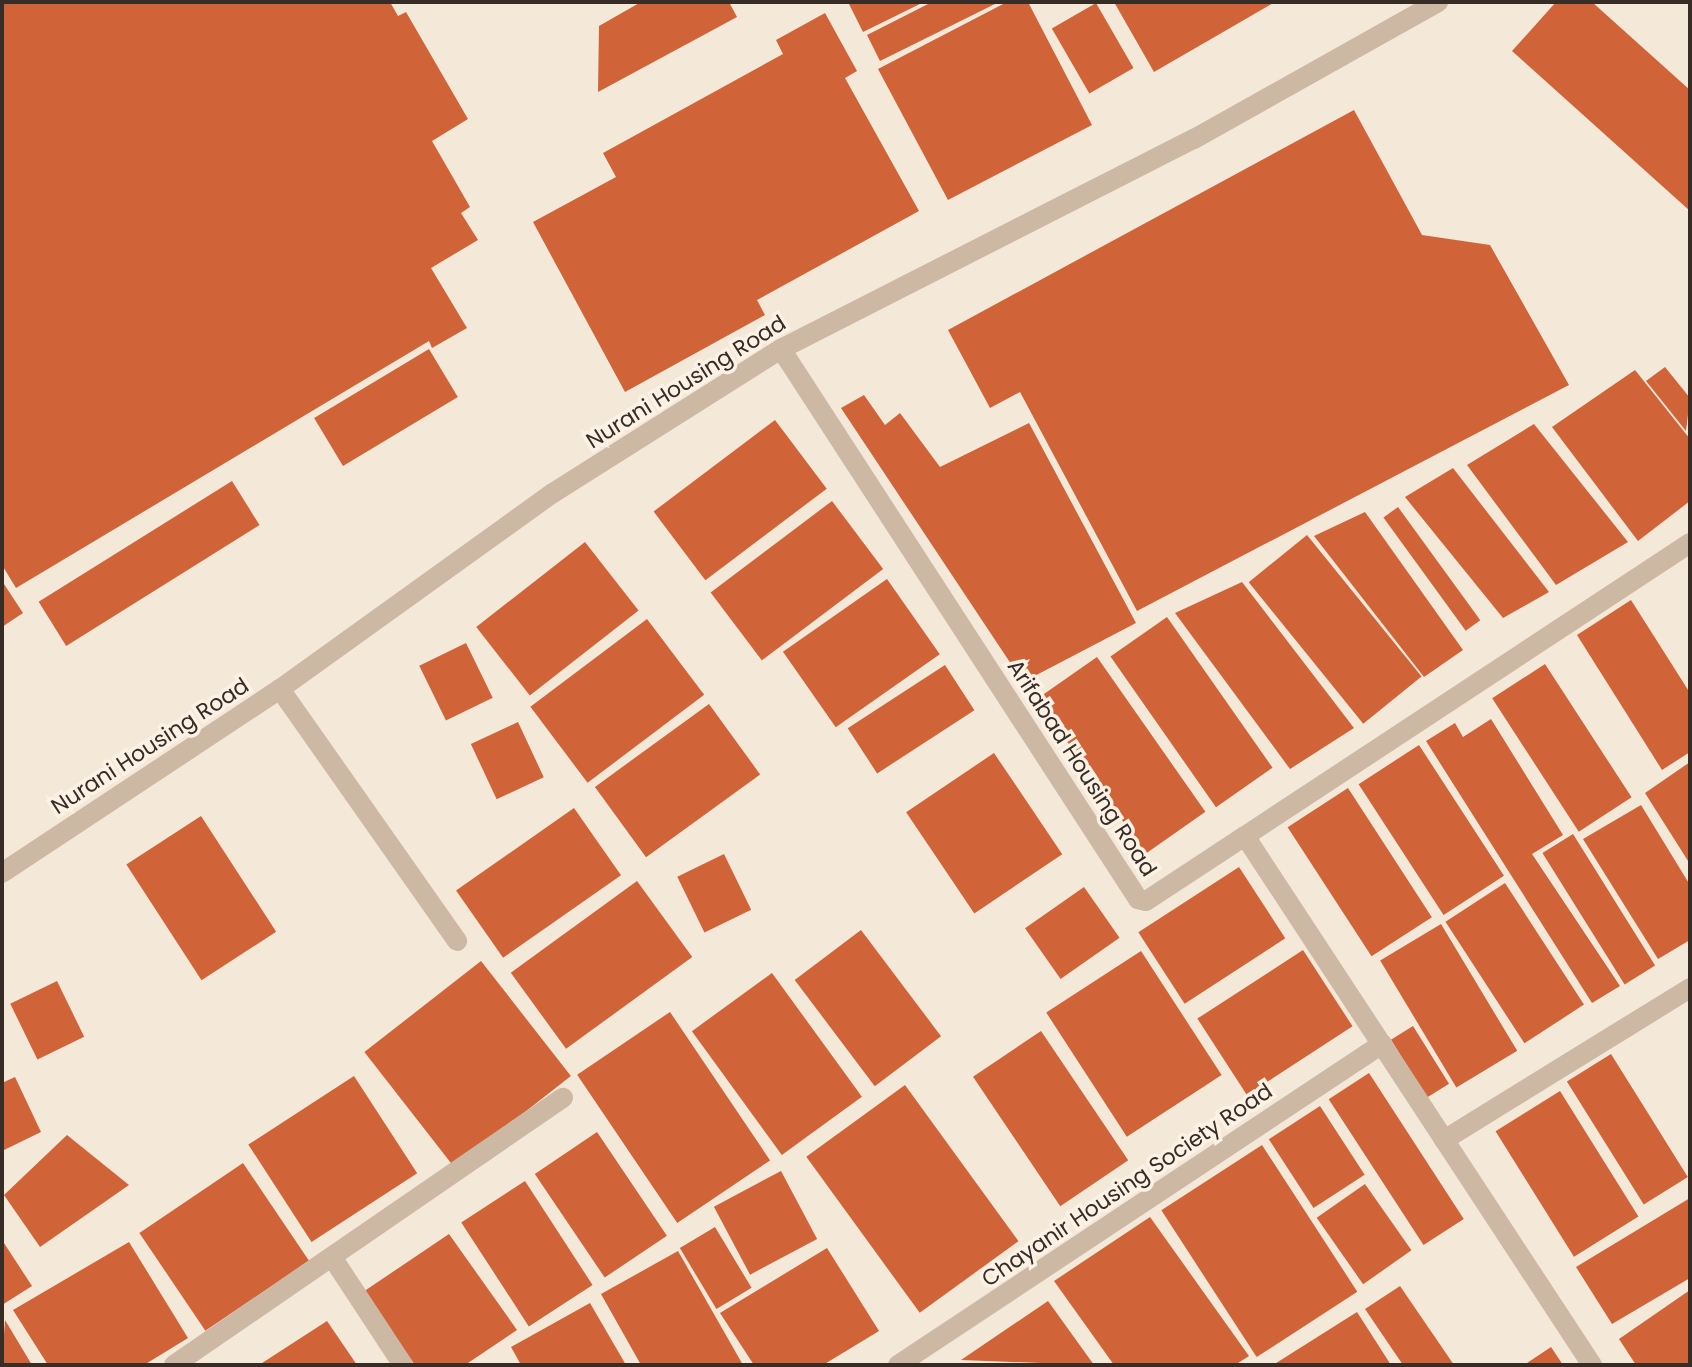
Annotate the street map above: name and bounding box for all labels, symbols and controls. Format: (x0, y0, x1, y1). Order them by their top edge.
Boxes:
street label: Nurani Housing Road (581, 310, 791, 454)
street label: Arifabad Housing Road (1002, 655, 1162, 881)
street label: Nurani Housing Road (46, 672, 254, 820)
street label: Chayanir Housing Society Road (977, 1078, 1277, 1292)

